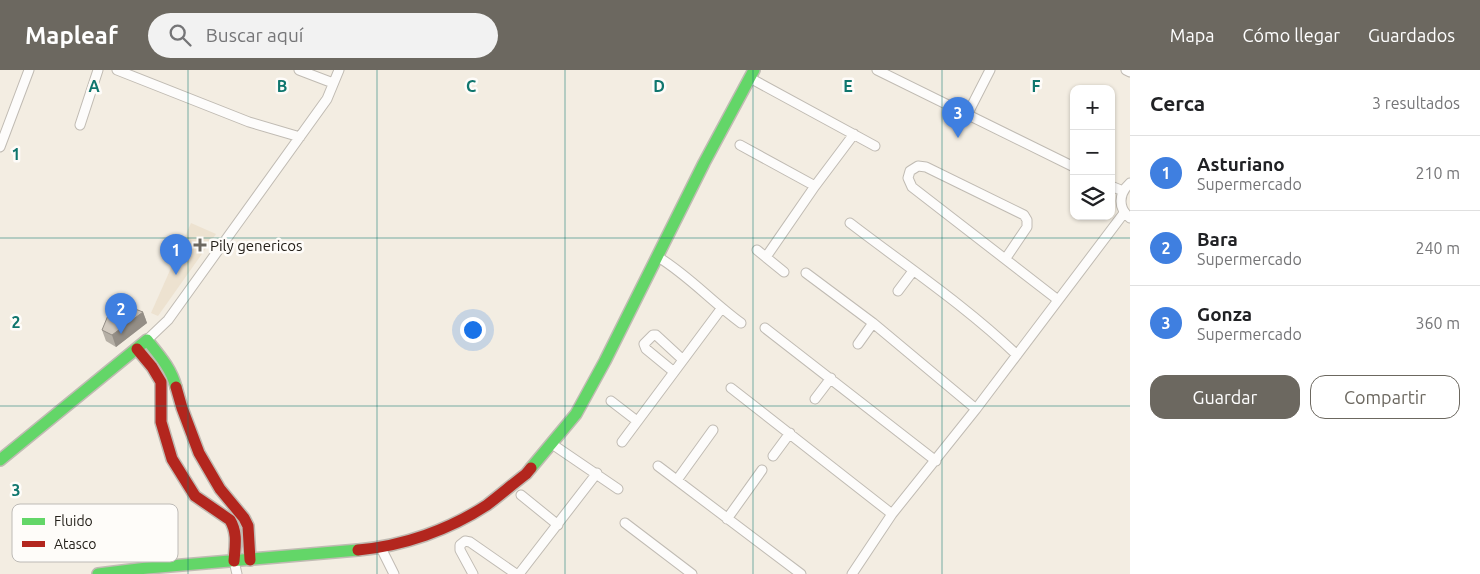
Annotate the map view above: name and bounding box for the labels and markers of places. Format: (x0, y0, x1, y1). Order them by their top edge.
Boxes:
pin: 3 (942, 97, 974, 138)
pin: 1 (160, 234, 192, 275)
place label: Pily genericos (210, 237, 303, 254)
marker: Pily genericos (194, 239, 206, 251)
pin: 2 (105, 293, 137, 334)

